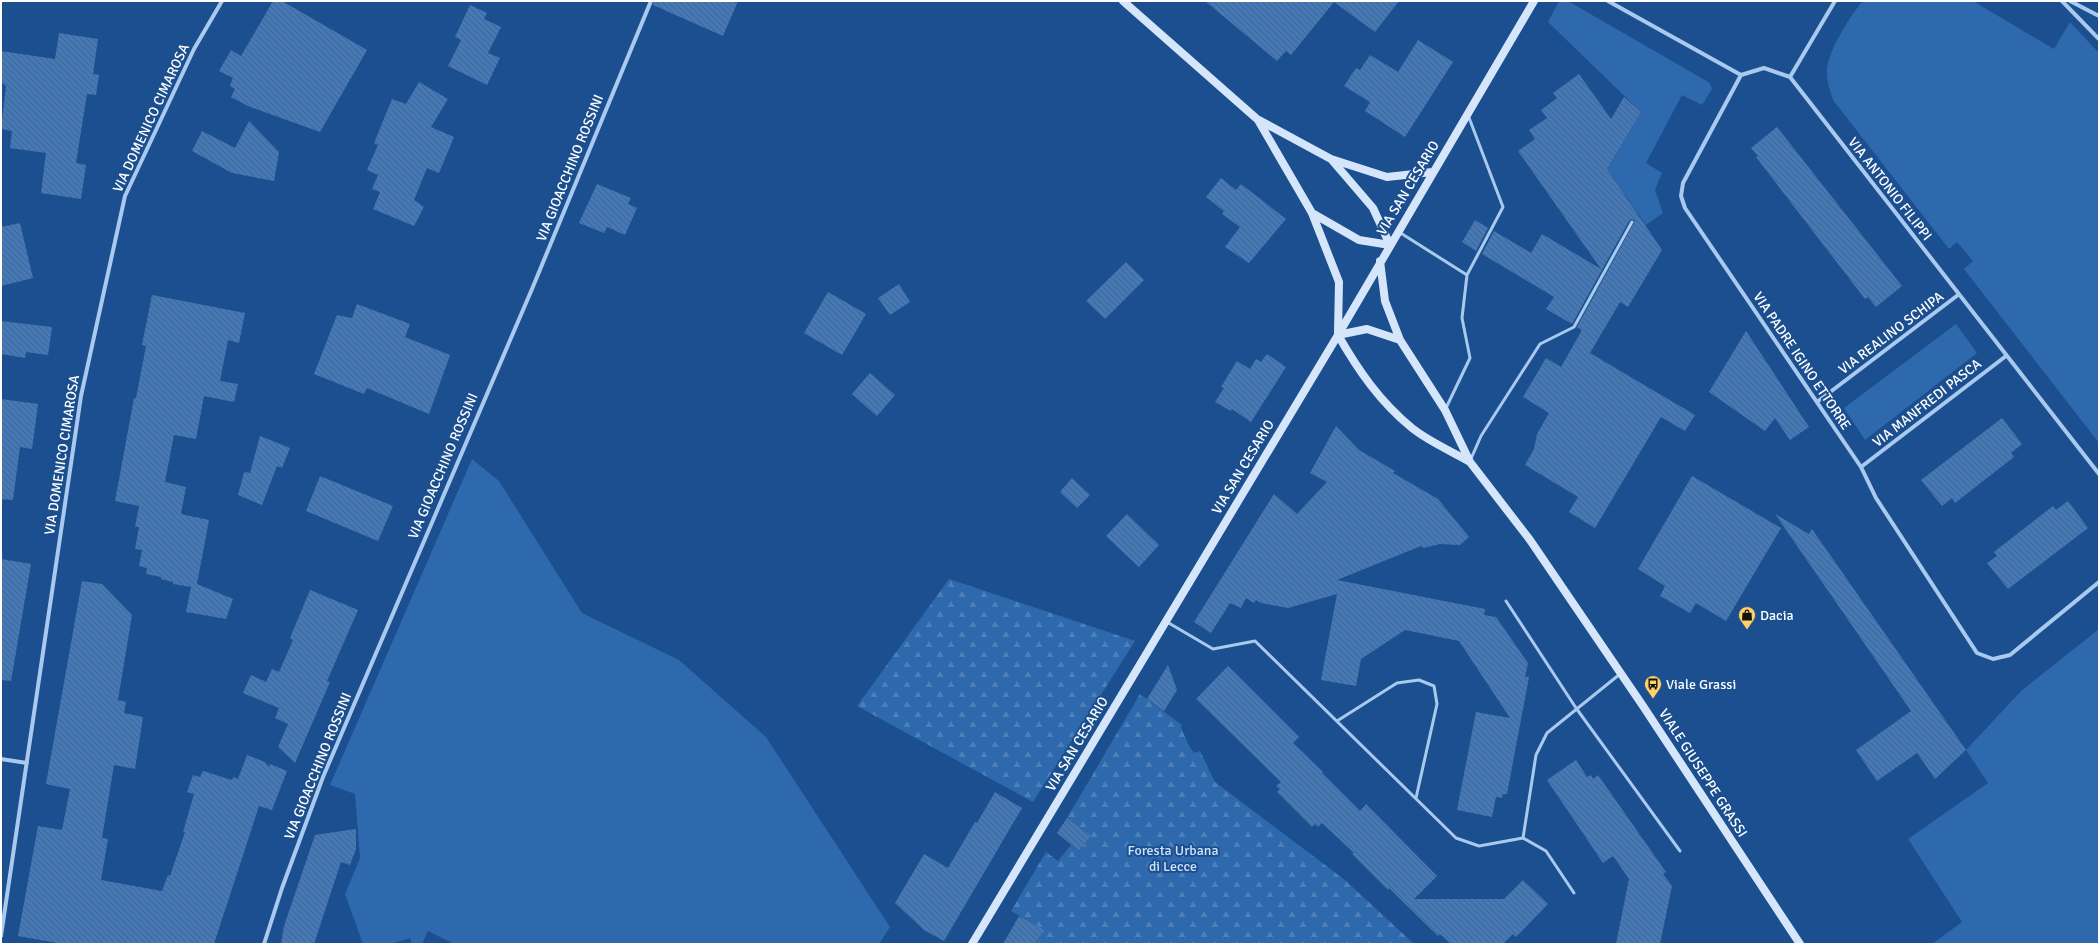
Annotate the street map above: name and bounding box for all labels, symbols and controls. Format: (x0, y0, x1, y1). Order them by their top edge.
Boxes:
street label: VIA DOMENICO CIMAROSA (109, 41, 193, 195)
street label: VIA GIOACCHINO ROSSINI (533, 92, 607, 244)
street label: VIA ANTONIO FILIPPI (1844, 134, 1936, 244)
street label: VIA SAN CESARIO (1373, 138, 1443, 238)
street label: VIA REALINO SCHIPA (1835, 288, 1947, 378)
street label: VIA PADRE IGINO ETTORRE (1749, 289, 1855, 433)
street label: VIA MANFREDI PASCA (1869, 355, 1985, 451)
street label: VIA DOMENICO CIMAROSA (41, 373, 83, 536)
street label: VIA GIOACCHINO ROSSINI (404, 390, 482, 542)
street label: VIA SAN CESARIO (1208, 417, 1278, 517)
shop icon: Dacia (1737, 605, 1757, 630)
place label: Dacia (1760, 607, 1794, 624)
bus stop icon: Viale Grassi (1643, 674, 1663, 699)
place label: Viale Grassi (1666, 676, 1736, 693)
street label: VIA GIOACCHINO ROSSINI (281, 690, 355, 842)
street label: VIA SAN CESARIO (1042, 694, 1112, 794)
street label: VIALE GIUSEPPE GRASSI (1655, 706, 1751, 840)
park label: Foresta Urbana di Lecce (1127, 842, 1219, 875)

